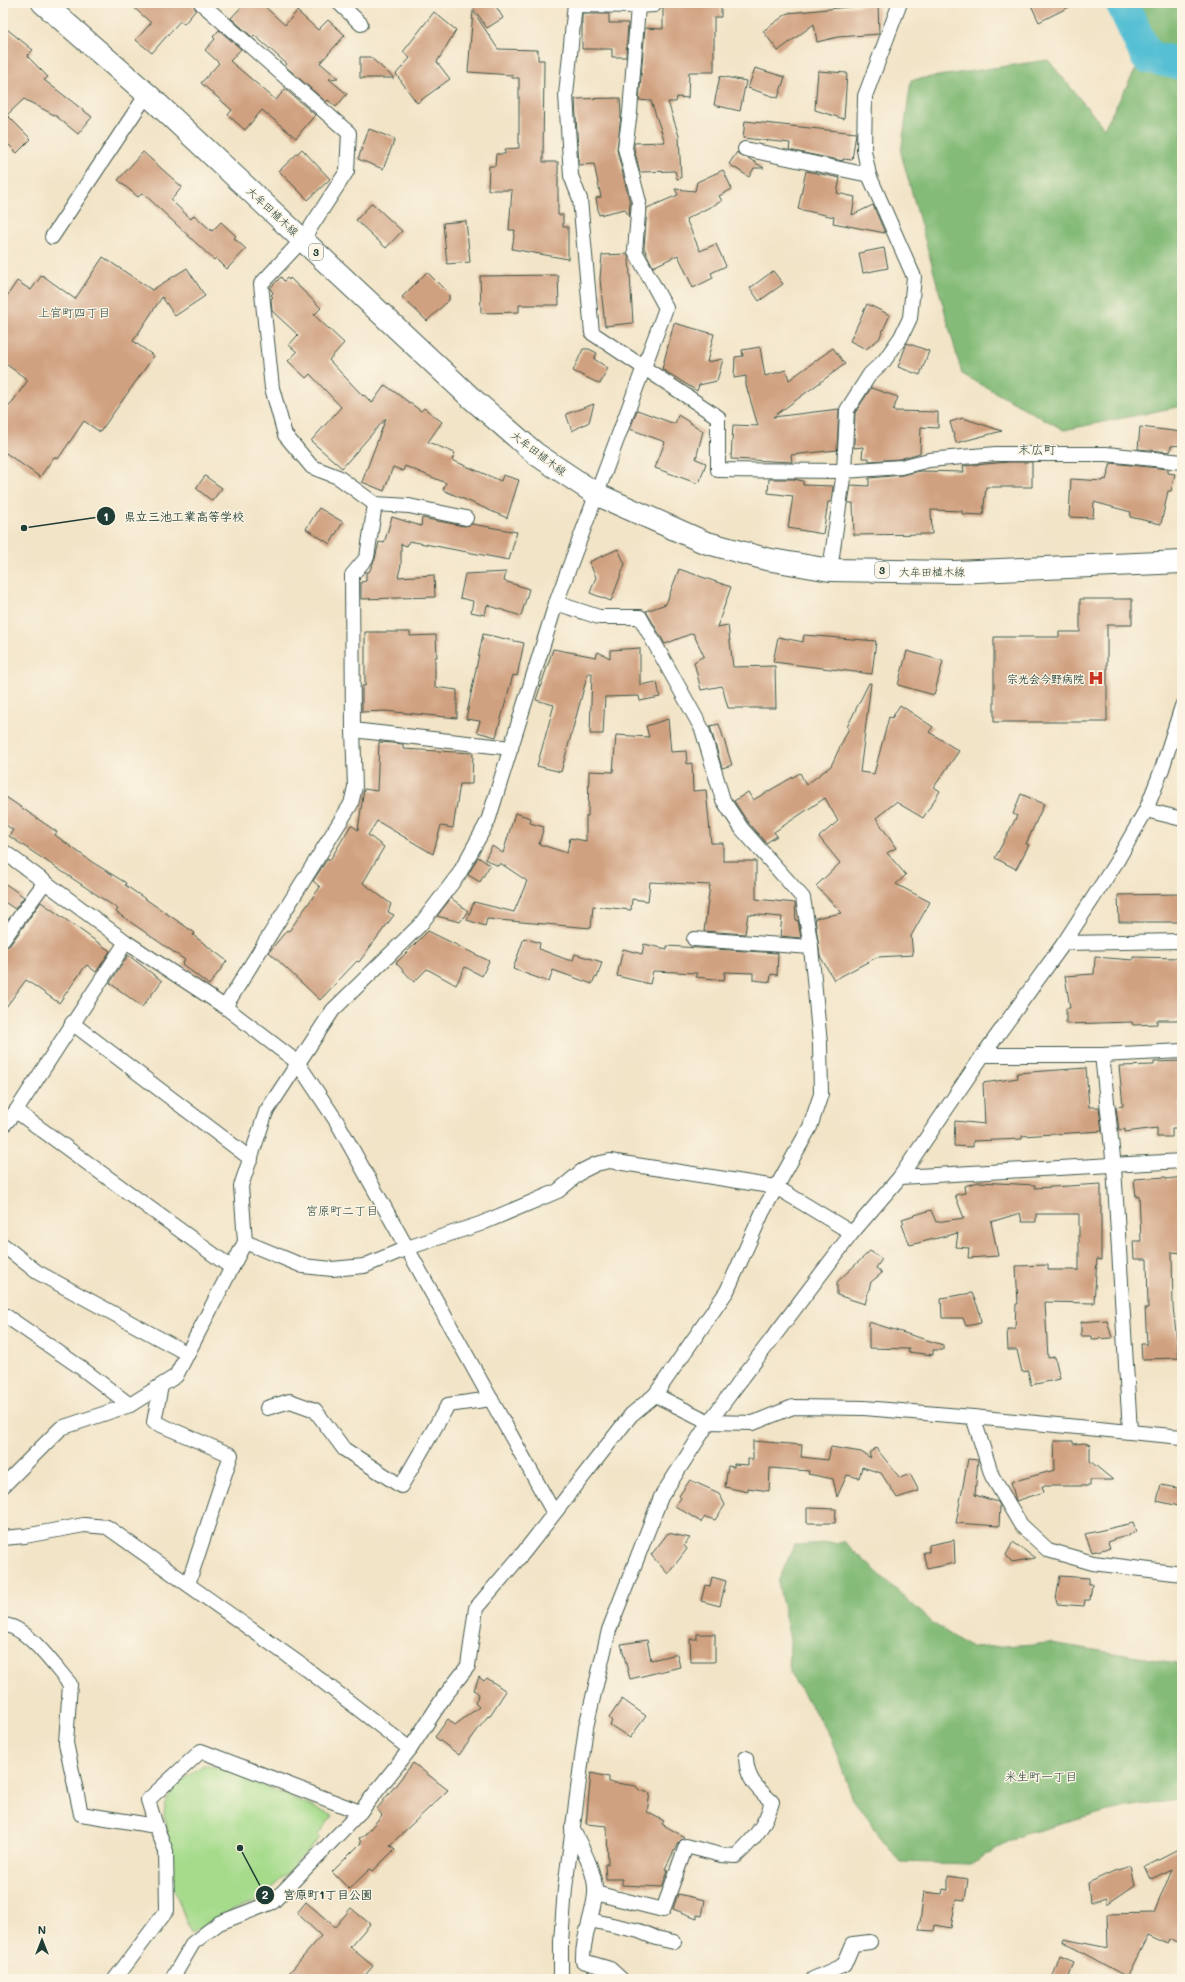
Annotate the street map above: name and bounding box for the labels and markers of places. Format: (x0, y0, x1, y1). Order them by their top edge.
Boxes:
callout: 県立三池工業高等学校 (96, 504, 252, 528)
hospital icon: 宗光会今野病院 (1087, 669, 1105, 687)
place label: 宗光会今野病院 (1007, 671, 1084, 686)
callout: 宮原町1丁目公園 (255, 1883, 380, 1907)

